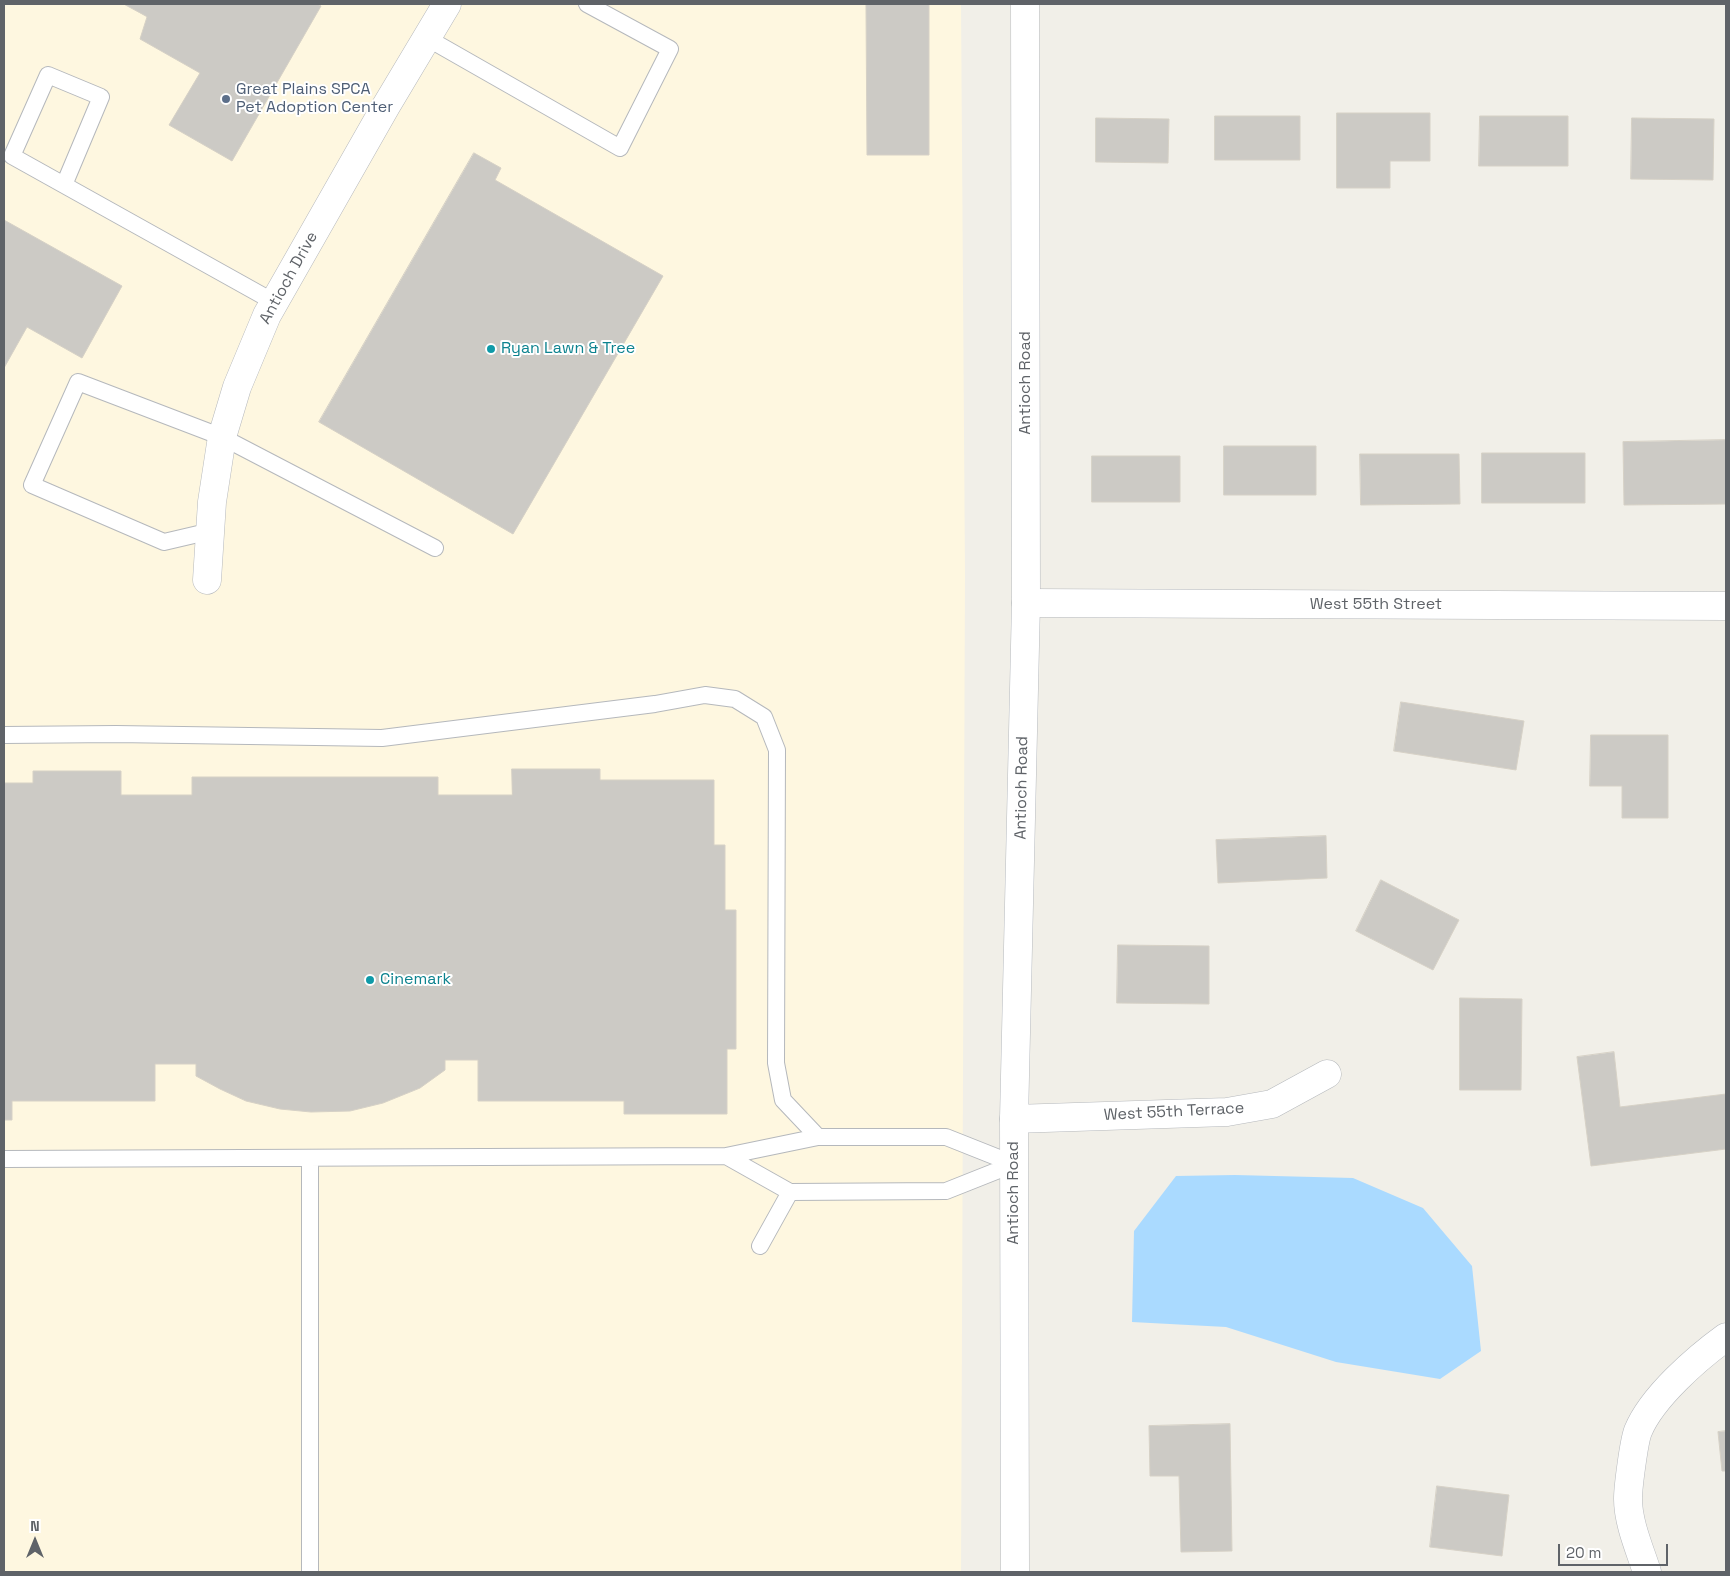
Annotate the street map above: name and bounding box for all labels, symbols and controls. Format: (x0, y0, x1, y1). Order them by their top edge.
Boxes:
place label: Great Plains SPCA Pet Adoption Center (236, 80, 393, 118)
marker: Great Plains SPCA Pet Adoption Center (220, 93, 232, 105)
street label: Antioch Drive (256, 228, 322, 328)
street label: Antioch Road (1016, 331, 1036, 435)
place label: Ryan Lawn & Tree (501, 339, 635, 359)
marker: Ryan Lawn & Tree (485, 343, 497, 355)
street label: West 55th Street (1310, 595, 1442, 615)
street label: Antioch Road (1011, 736, 1033, 840)
place label: Cinemark (380, 970, 451, 990)
marker: Cinemark (364, 974, 376, 986)
street label: West 55th Terrace (1103, 1099, 1245, 1125)
street label: Antioch Road (1004, 1141, 1024, 1245)
north arrow (10, 1516, 60, 1566)
text: N (30, 1517, 40, 1535)
scale bar (1560, 1534, 1670, 1566)
text: 20 m (1566, 1543, 1601, 1562)

